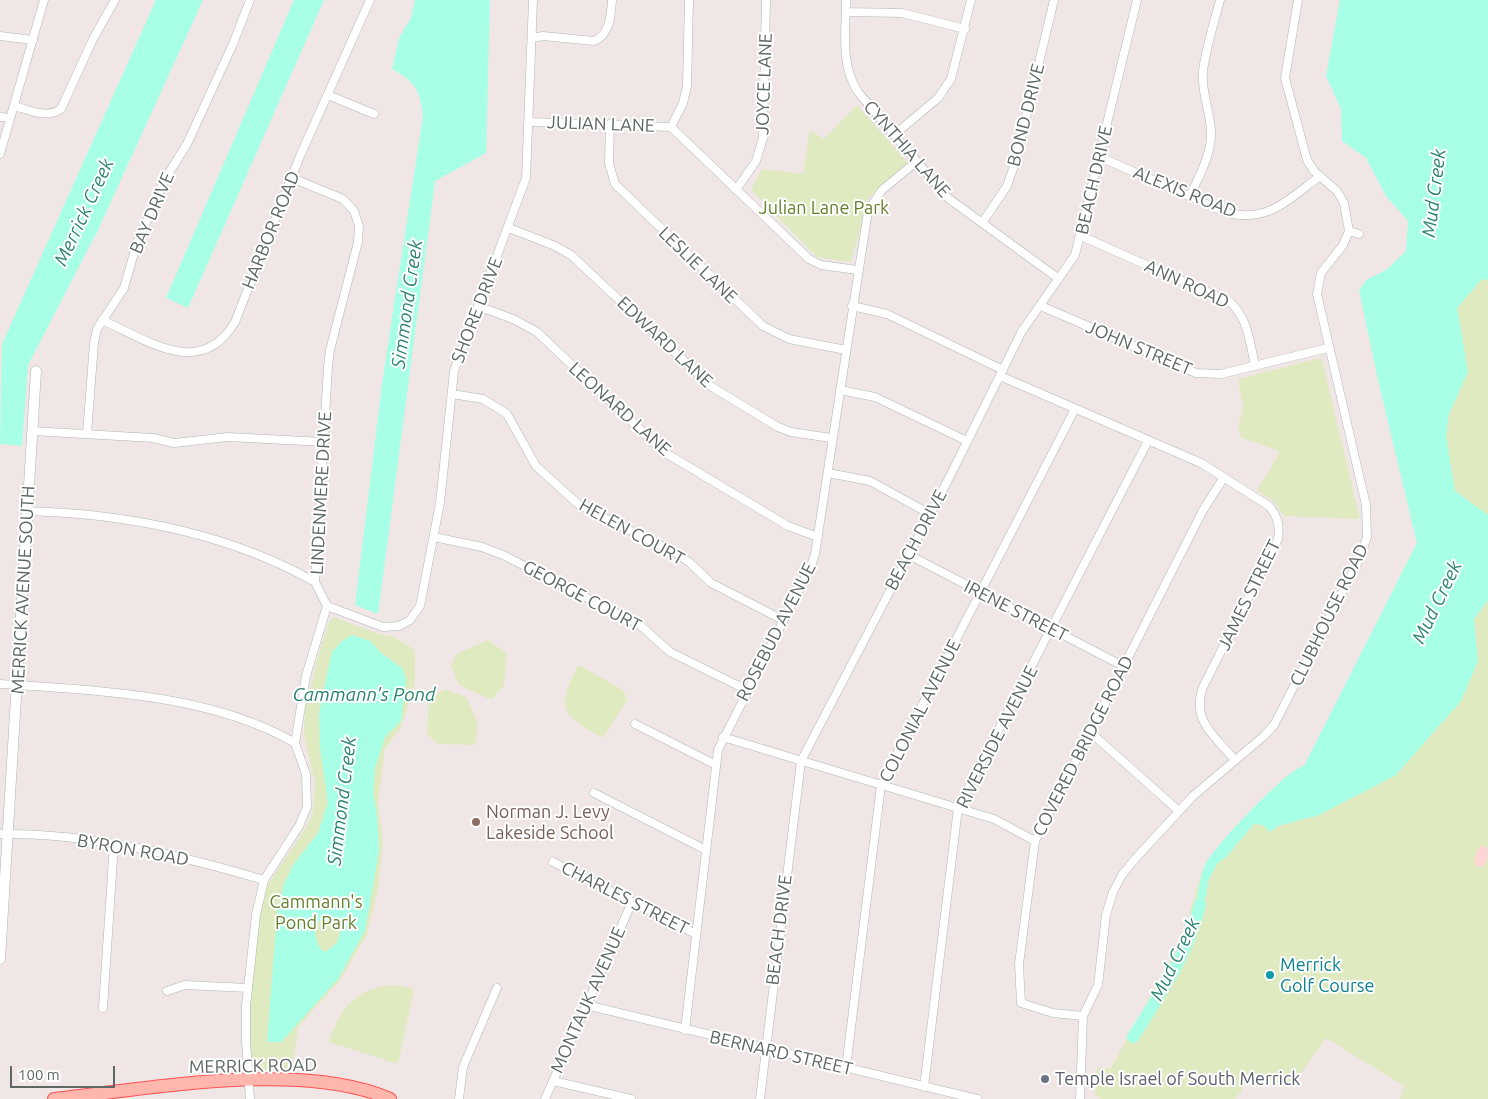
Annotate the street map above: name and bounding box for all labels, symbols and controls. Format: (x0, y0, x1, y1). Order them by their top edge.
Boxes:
street label: JOYCE LANE (751, 33, 777, 135)
street label: BOND DRIVE (1003, 61, 1049, 169)
street label: CYNTHIA LANE (859, 96, 955, 202)
street label: JULIAN LANE (547, 111, 655, 137)
street label: BEACH DRIVE (1071, 123, 1117, 237)
water label: Mud Creek (1417, 147, 1451, 239)
water label: Merrick Creek (49, 155, 119, 269)
street label: ALEXIS ROAD (1130, 161, 1240, 223)
street label: HARBOR ROAD (237, 168, 305, 292)
street label: BAY DRIVE (125, 169, 179, 257)
park label: Julian Lane Park (759, 197, 889, 219)
street label: LESLIE LANE (654, 222, 742, 308)
water label: Simmond Creek (387, 238, 427, 370)
street label: SHORE DRIVE (447, 254, 507, 366)
street label: ANN ROAD (1141, 255, 1233, 313)
street label: EDWARD LANE (613, 292, 717, 392)
street label: JOHN STREET (1083, 316, 1195, 380)
street label: LEONARD LANE (565, 358, 675, 460)
street label: LINDENMERE DRIVE (306, 411, 336, 575)
street label: MERRICK AVENUE SOUTH (7, 485, 39, 695)
street label: BEACH DRIVE (880, 486, 952, 594)
street label: HELEN COURT (576, 494, 688, 570)
street label: JAMES STREET (1213, 536, 1285, 654)
street label: CLUBHOUSE ROAD (1285, 540, 1373, 690)
street label: GEORGE COURT (519, 556, 645, 636)
water label: Mud Creek (1407, 557, 1467, 647)
street label: ROSEBUD AVENUE (732, 559, 820, 705)
street label: IRENE STREET (960, 576, 1072, 646)
street label: COLONIAL AVENUE (875, 636, 965, 786)
street label: COVERED BRIDGE ROAD (1028, 652, 1138, 840)
street label: RIVERSIDE AVENUE (952, 662, 1042, 812)
water label: Cammann's Pond (292, 684, 436, 706)
water label: Simmond Creek (323, 735, 361, 867)
place label: Norman J. Levy Lakeside School (486, 801, 614, 844)
marker: Norman J. Levy Lakeside School (470, 816, 482, 828)
street label: BYRON ROAD (75, 830, 191, 870)
street label: CHARLES STREET (558, 857, 692, 939)
street label: BEACH DRIVE (762, 874, 796, 986)
park label: Cammann's Pond Park (270, 891, 362, 934)
water label: Mud Creek (1145, 914, 1205, 1004)
street label: MONTAUK AVENUE (546, 923, 630, 1077)
place label: Merrick Golf Course (1280, 954, 1375, 996)
marker: Merrick Golf Course (1264, 969, 1276, 981)
street label: BERNARD STREET (707, 1026, 855, 1080)
street label: MERRICK ROAD (189, 1054, 317, 1078)
scale bar (12, 1056, 118, 1088)
text: 100 m (18, 1066, 60, 1083)
place label: Temple Israel of South Merrick (1055, 1068, 1300, 1090)
marker: Temple Israel of South Merrick (1039, 1073, 1051, 1085)

